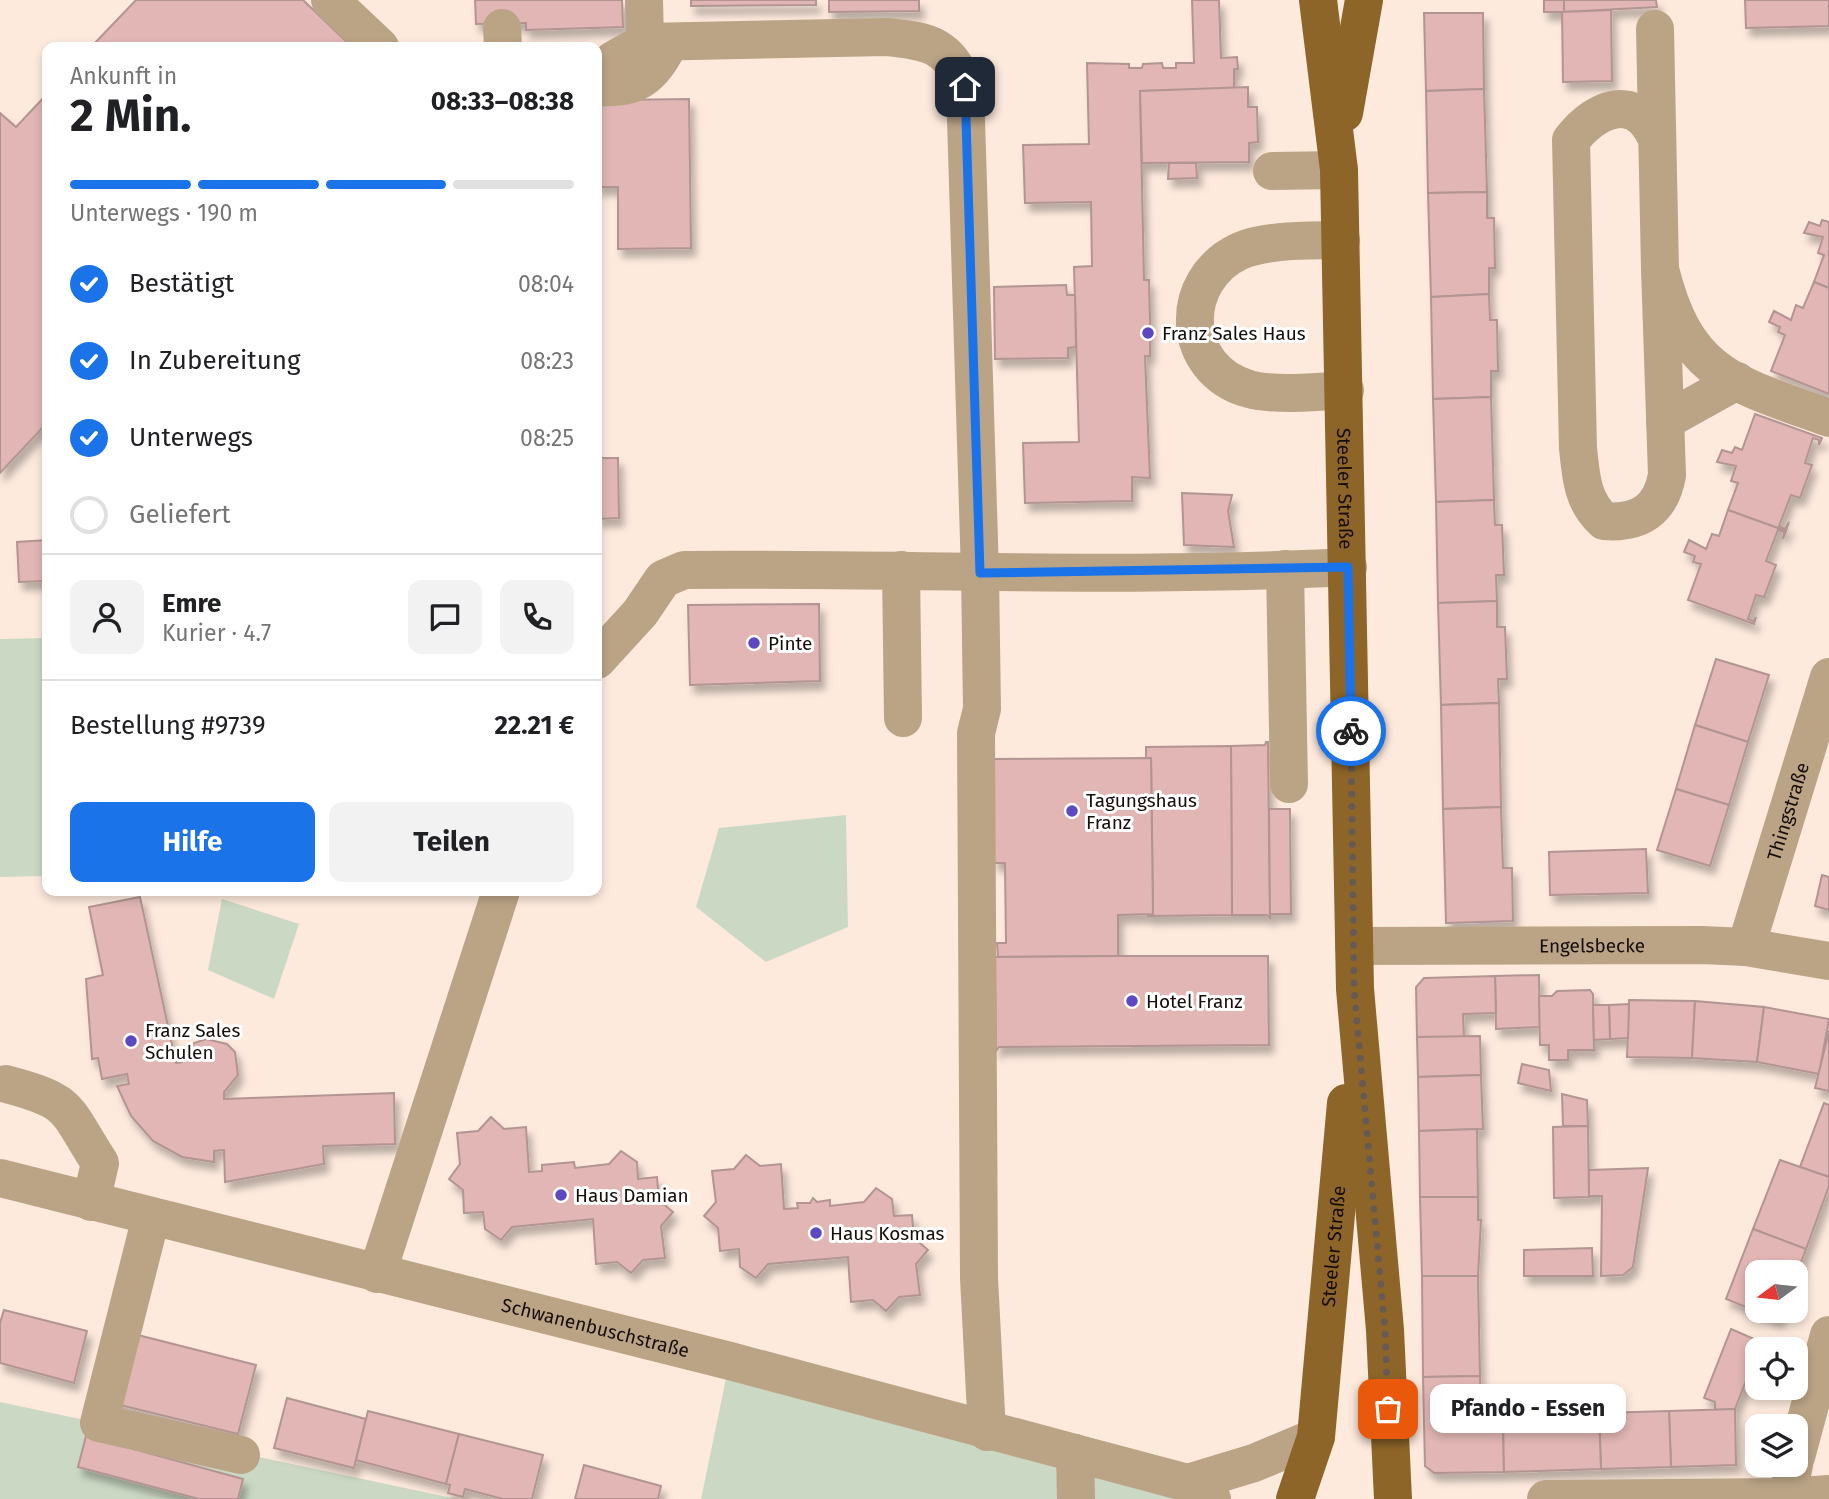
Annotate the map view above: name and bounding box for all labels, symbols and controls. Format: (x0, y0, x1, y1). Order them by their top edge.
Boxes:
pin (935, 57, 995, 117)
text: Ankunft in (70, 62, 177, 90)
icon: home (946, 68, 984, 106)
text: 08:33–08:38 (431, 86, 574, 117)
text: 2 Min. (70, 88, 191, 143)
text: Unterwegs · 190 m (70, 199, 258, 227)
icon: check (70, 265, 108, 303)
text: Bestätigt (129, 268, 234, 299)
text: 08:04 (518, 270, 574, 298)
place label: Franz Sales Haus (1162, 322, 1306, 345)
marker: Franz Sales Haus (1140, 325, 1156, 341)
icon: check (70, 342, 108, 380)
text: In Zubereitung (129, 345, 301, 376)
text: 08:23 (520, 347, 574, 375)
icon: check (70, 419, 108, 457)
text: Unterwegs (129, 422, 253, 453)
text: 08:25 (520, 424, 574, 452)
street label: Steeler Straße (1333, 428, 1358, 550)
text: Geliefert (129, 499, 231, 530)
button: person (70, 580, 144, 654)
button: chat (408, 580, 482, 654)
button: phone (500, 580, 574, 654)
text: Emre (162, 588, 221, 619)
text: Kurier · 4.7 (162, 619, 271, 647)
place label: Pinte (768, 632, 812, 655)
marker: Pinte (746, 635, 762, 651)
courier (1316, 696, 1386, 766)
text: Bestellung #9739 (70, 710, 266, 741)
text: 22.21 € (494, 710, 574, 741)
icon: bike (1332, 712, 1370, 750)
street label: Thingstraße (1762, 759, 1814, 863)
place label: Tagungshaus Franz (1086, 789, 1197, 834)
button: Hilfe (70, 802, 315, 882)
button: Teilen (329, 802, 574, 882)
marker: Tagungshaus Franz (1064, 803, 1080, 819)
street label: Engelsbecke (1539, 934, 1645, 957)
place label: Hotel Franz (1146, 990, 1243, 1013)
marker: Hotel Franz (1124, 993, 1140, 1009)
place label: Franz Sales Schulen (145, 1019, 240, 1064)
marker: Franz Sales Schulen (123, 1033, 139, 1049)
place label: Haus Damian (575, 1184, 689, 1207)
street label: Steeler Straße (1316, 1185, 1350, 1308)
marker: Haus Damian (553, 1187, 569, 1203)
place label: Haus Kosmas (830, 1222, 945, 1245)
marker: Haus Kosmas (808, 1225, 824, 1241)
north arrow (1745, 1260, 1808, 1323)
map controls (1745, 1260, 1808, 1477)
street label: Schwanenbuschstraße (499, 1293, 692, 1362)
button: locate (1745, 1337, 1808, 1400)
pin (1358, 1379, 1418, 1439)
callout: Pfando - Essen (1430, 1384, 1626, 1434)
icon: bag (1369, 1390, 1407, 1428)
text: Pfando - Essen (1451, 1394, 1605, 1422)
button: layers (1745, 1414, 1808, 1477)

